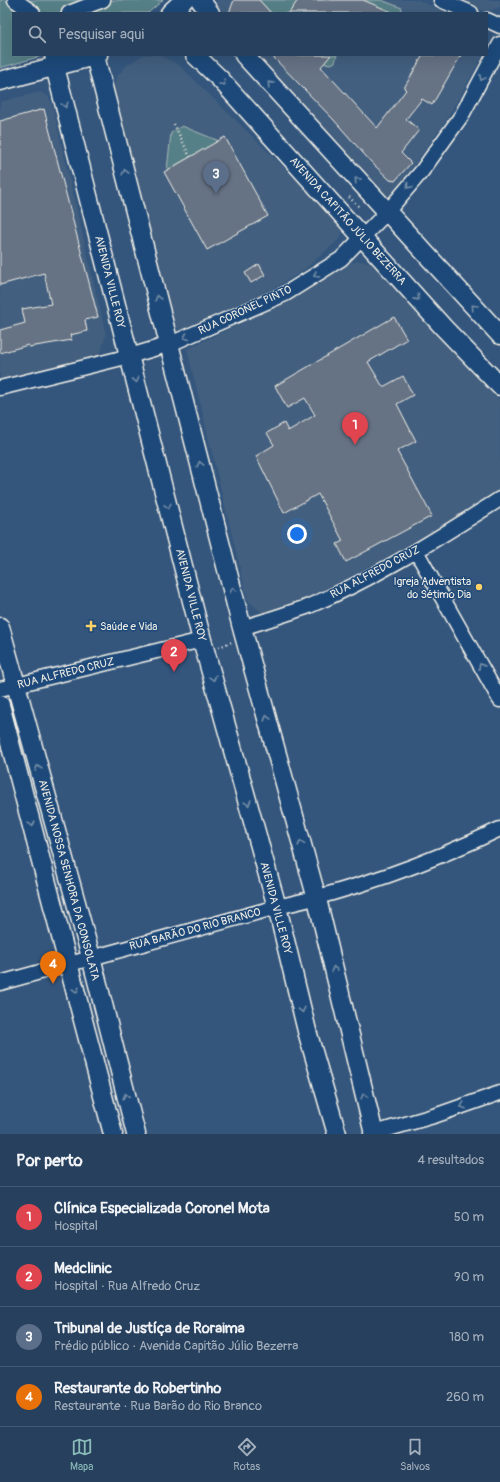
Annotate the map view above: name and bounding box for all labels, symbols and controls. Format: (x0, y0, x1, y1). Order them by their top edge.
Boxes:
search box (12, 12, 488, 56)
icon: search (26, 23, 48, 45)
text: Pesquisar aqui (58, 25, 144, 44)
one-way arrow (479, 74, 487, 82)
one-way arrow (218, 78, 225, 86)
one-way arrow (267, 81, 275, 89)
one-way arrow (60, 101, 69, 108)
street label: AVENIDA CAPITÃO JÚLIO BEZERRA (287, 154, 409, 288)
pin: 3 (203, 161, 229, 194)
one-way arrow (122, 169, 130, 175)
one-way arrow (355, 177, 362, 185)
one-way arrow (407, 181, 414, 189)
street label: AVENIDA VILLE ROY (92, 234, 128, 330)
one-way arrow (313, 270, 320, 277)
street label: RUA CORONEL PINTO (196, 283, 294, 337)
one-way arrow (413, 293, 420, 301)
one-way arrow (154, 294, 163, 301)
one-way arrow (471, 304, 478, 312)
one-way arrow (183, 332, 190, 340)
one-way arrow (131, 377, 139, 383)
pin: 1 (342, 412, 368, 445)
one-way arrow (197, 461, 205, 467)
one-way arrow (163, 502, 172, 509)
your location (287, 524, 307, 544)
street label: RUA ALFREDO CRUZ (328, 543, 422, 601)
street label: AVENIDA VILLE ROY (173, 547, 209, 643)
place label: Igreja Adventista do Sétimo Dia (394, 575, 471, 601)
marker: Igreja Adventista do Sétimo Dia (474, 582, 484, 592)
one-way arrow (229, 587, 237, 593)
marker: Saúde e Vida (85, 620, 97, 632)
place label: Saúde e Vida (100, 620, 157, 633)
pin: 2 (161, 639, 187, 672)
street label: RUA ALFREDO CRUZ (16, 655, 116, 691)
one-way arrow (478, 663, 485, 670)
one-way arrow (208, 674, 216, 681)
one-way arrow (263, 715, 271, 721)
one-way arrow (34, 765, 43, 772)
street label: AVENIDA NOSSA SENHORA DA CONSOLATA (36, 778, 102, 982)
one-way arrow (243, 799, 252, 806)
one-way arrow (27, 820, 36, 827)
one-way arrow (297, 840, 306, 847)
street label: AVENIDA VILLE ROY (257, 860, 295, 956)
street label: RUA BARÃO DO RIO BRANCO (128, 905, 262, 953)
pin: 4 (40, 951, 66, 984)
one-way arrow (330, 966, 339, 973)
one-way arrow (72, 987, 80, 993)
one-way arrow (297, 1007, 305, 1013)
one-way arrow (361, 1092, 369, 1099)
one-way arrow (122, 1093, 131, 1100)
one-way arrow (460, 1101, 467, 1109)
text: Por perto (16, 1150, 83, 1171)
text: 4 resultados (417, 1152, 484, 1168)
text: Clínica Especializada Coronel Mota (54, 1199, 270, 1218)
text: 1 (26, 1209, 32, 1225)
text: 50 m (454, 1209, 484, 1225)
text: Hospital (54, 1218, 98, 1234)
text: Medclinic (54, 1259, 112, 1278)
text: 2 (25, 1269, 33, 1285)
text: 90 m (454, 1269, 484, 1285)
text: Hospital · Rua Alfredo Cruz (54, 1278, 200, 1294)
text: Tribunal de Justíça de Roraima (54, 1319, 245, 1338)
text: 3 (25, 1329, 33, 1345)
text: 180 m (449, 1329, 484, 1345)
text: Prédio público · Avenida Capitão Júlio Bezerra (54, 1338, 298, 1354)
text: Restaurante do Robertinho (54, 1379, 221, 1398)
text: 4 (25, 1389, 33, 1405)
text: 260 m (446, 1389, 484, 1405)
text: Restaurante · Rua Barão do Rio Branco (54, 1398, 262, 1414)
tab: Mapa (70, 1436, 93, 1473)
tab: Rotas (233, 1436, 260, 1473)
tab: Salvos (400, 1436, 430, 1473)

